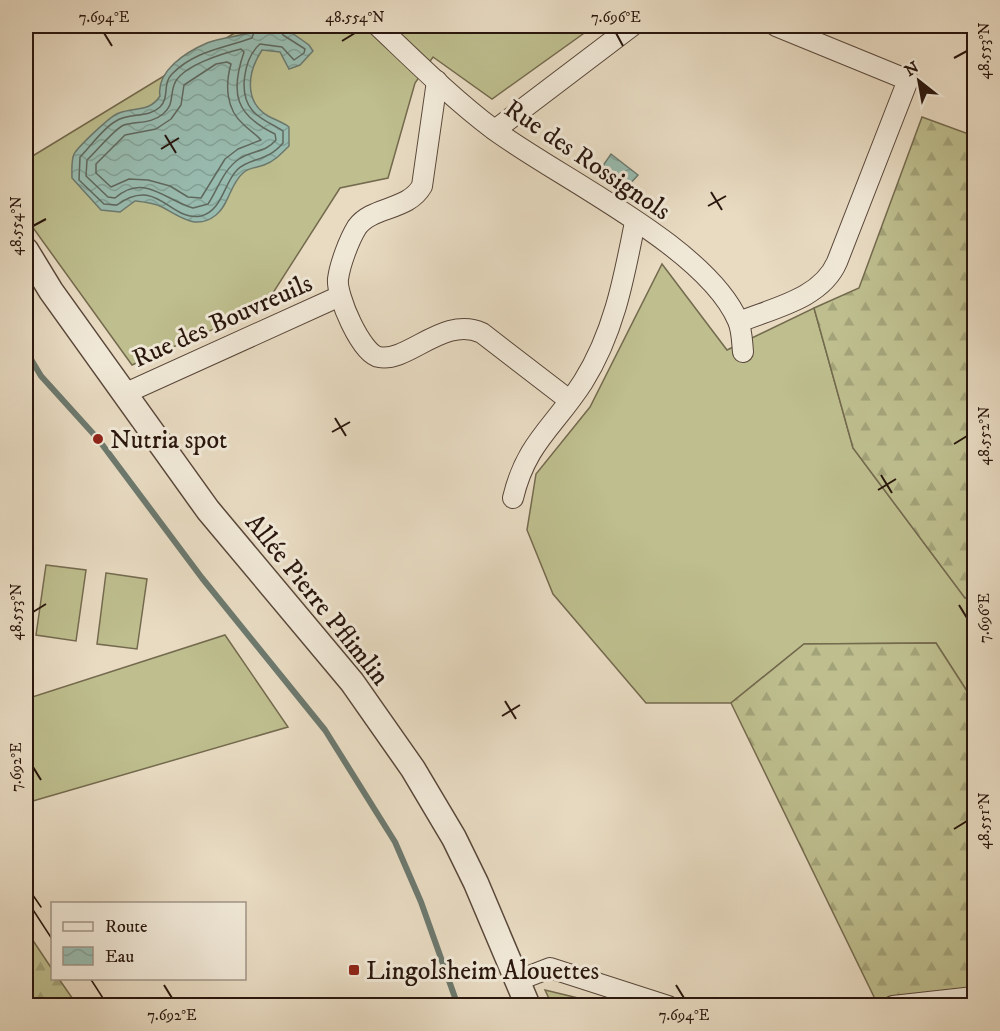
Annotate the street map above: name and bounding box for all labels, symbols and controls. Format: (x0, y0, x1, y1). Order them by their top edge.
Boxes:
text: 7.694°E (79, 8, 130, 27)
text: 48.554°N (325, 8, 385, 27)
text: 7.696°E (591, 8, 641, 27)
text: 48.553°N (975, 22, 994, 80)
north arrow (889, 51, 949, 111)
text: N (901, 57, 923, 81)
street label: Rue des Rossignols (498, 93, 677, 228)
text: 48.554°N (7, 196, 26, 256)
street label: Rue des Bouvreuils (128, 267, 318, 376)
text: 48.552°N (975, 407, 994, 465)
place label: Nutria spot (110, 424, 227, 457)
marker: Nutria spot (91, 432, 105, 446)
street label: Allée Pierre Pflimlin (237, 507, 396, 693)
text: 48.553°N (7, 583, 26, 641)
text: 7.696°E (975, 593, 994, 643)
text: 7.692°E (7, 742, 26, 792)
text: 48.551°N (975, 792, 994, 850)
legend (51, 902, 246, 980)
text: Route (105, 916, 148, 938)
text: Eau (105, 946, 134, 968)
place label: Lingolsheim Alouettes (366, 955, 599, 988)
marker: Lingolsheim Alouettes (347, 963, 361, 977)
text: 7.692°E (147, 1006, 197, 1025)
text: 7.694°E (659, 1006, 710, 1025)

